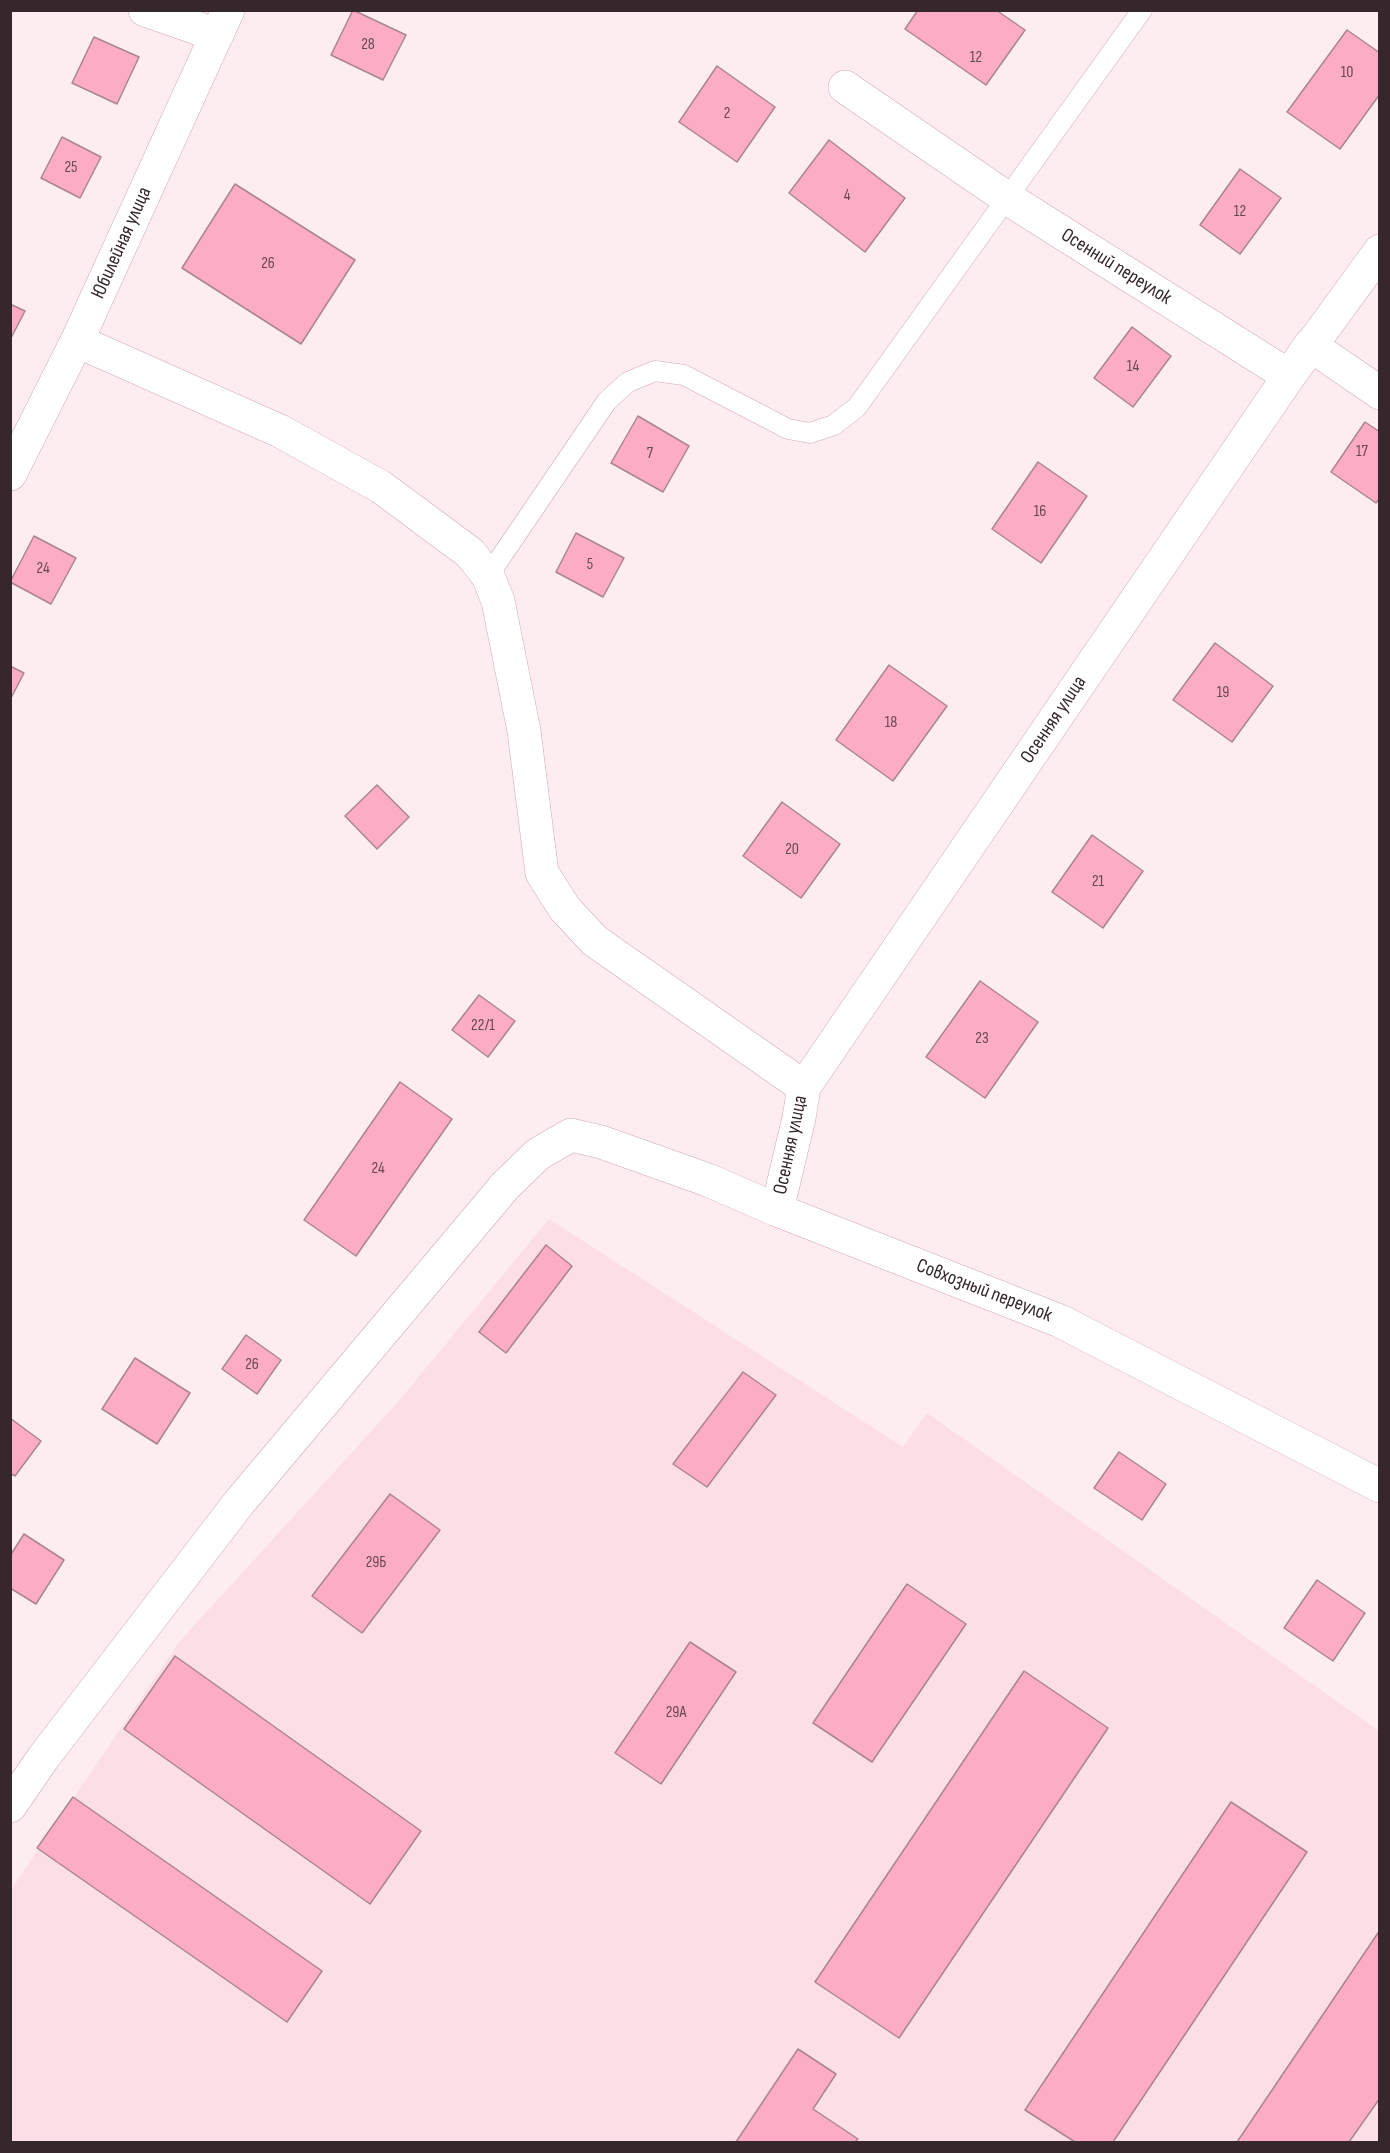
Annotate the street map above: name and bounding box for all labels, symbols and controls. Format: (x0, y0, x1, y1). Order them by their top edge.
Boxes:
house number: 28 (361, 35, 375, 55)
house number: 12 (970, 48, 982, 68)
house number: 10 (1341, 63, 1353, 83)
house number: 2 (724, 104, 730, 124)
house number: 25 (64, 158, 78, 178)
street label: Юбилейная улица (87, 183, 157, 303)
house number: 4 (844, 186, 850, 206)
house number: 12 (1234, 202, 1246, 222)
street label: Осенний переулок (1056, 223, 1176, 311)
house number: 26 (261, 254, 275, 274)
house number: 14 (1127, 357, 1139, 377)
house number: 17 (1356, 442, 1368, 462)
house number: 7 (647, 444, 653, 464)
house number: 16 (1034, 502, 1046, 522)
house number: 5 (587, 555, 593, 575)
house number: 24 (36, 559, 50, 579)
street label: Осенняя улица (1016, 672, 1092, 768)
house number: 19 (1217, 683, 1229, 703)
house number: 18 (885, 713, 897, 733)
house number: 20 (785, 840, 799, 860)
house number: 21 (1092, 872, 1104, 892)
house number: 22/1 (471, 1016, 495, 1036)
house number: 23 (975, 1029, 989, 1049)
street label: Осенняя улица (769, 1093, 813, 1197)
house number: 24 (371, 1159, 385, 1179)
street label: Совхозный переулок (913, 1254, 1055, 1328)
house number: 26 (245, 1355, 259, 1375)
house number: 29Б (366, 1553, 386, 1573)
house number: 29А (666, 1703, 686, 1723)

